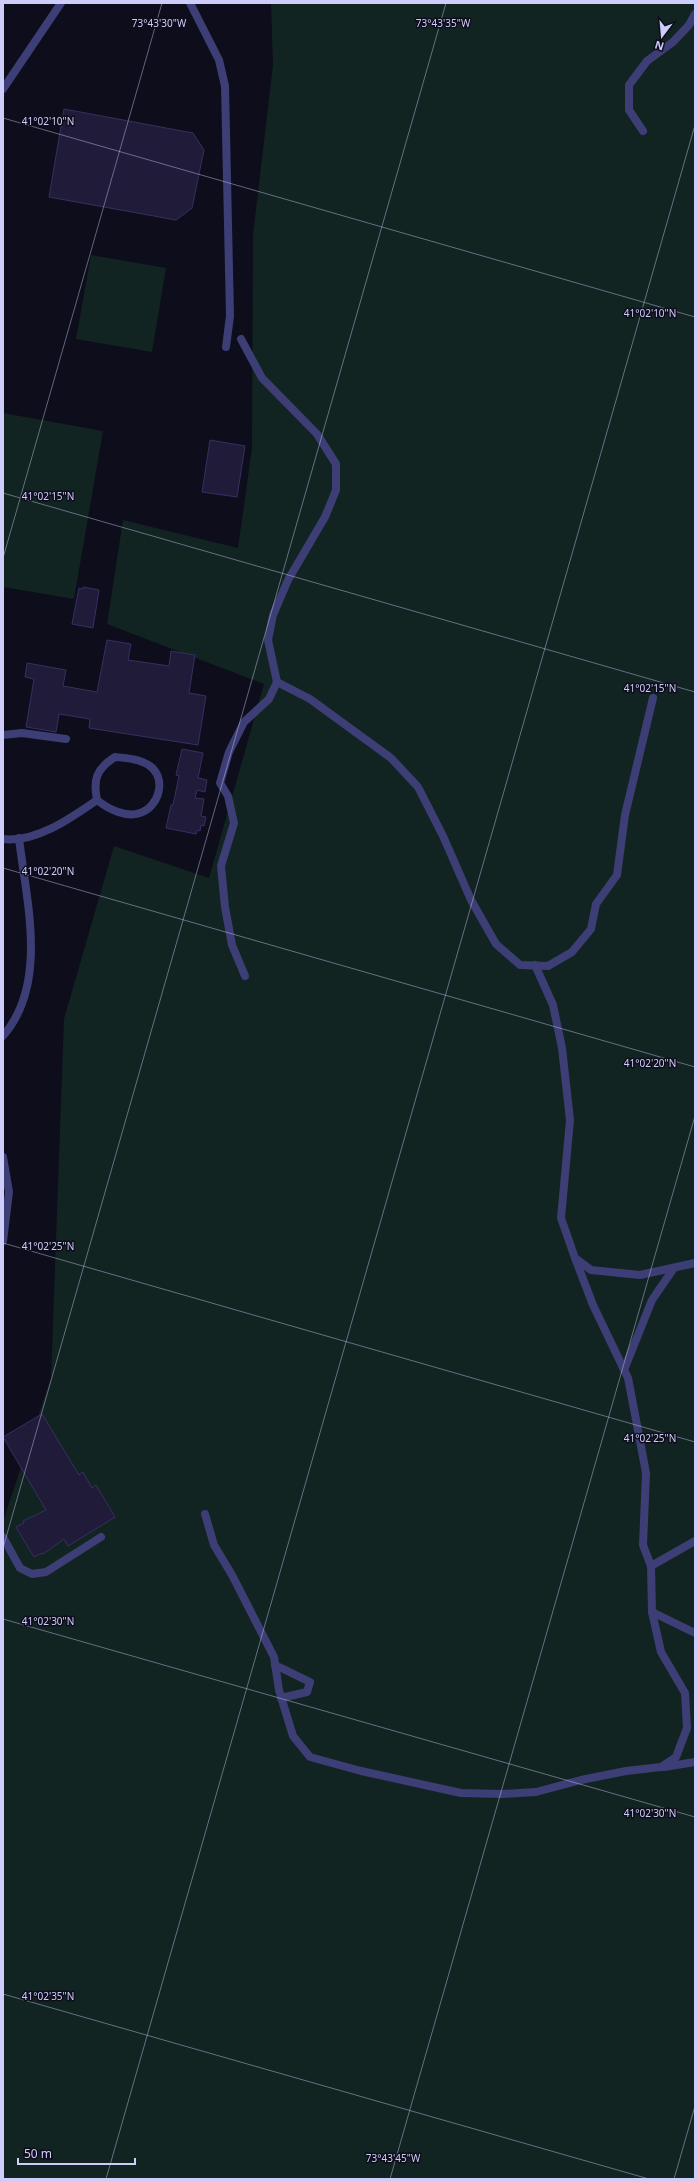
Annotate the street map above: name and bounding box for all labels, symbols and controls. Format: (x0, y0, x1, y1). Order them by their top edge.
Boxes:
text: 73°43'30"W (132, 16, 187, 30)
text: 73°43'35"W (416, 16, 471, 30)
north arrow (642, 16, 682, 56)
text: N (653, 38, 665, 55)
text: 41°02'10"N (22, 114, 74, 128)
text: 41°02'10"N (624, 306, 676, 320)
text: 41°02'15"N (22, 489, 74, 503)
text: 41°02'15"N (624, 681, 676, 695)
text: 41°02'20"N (22, 864, 74, 878)
text: 41°02'20"N (624, 1056, 676, 1070)
text: 41°02'25"N (22, 1239, 74, 1253)
text: 41°02'25"N (624, 1431, 676, 1445)
text: 41°02'30"N (22, 1614, 74, 1628)
text: 41°02'30"N (624, 1806, 676, 1820)
text: 41°02'35"N (22, 1989, 74, 2003)
scale bar (18, 2140, 135, 2166)
text: 50 m (24, 2145, 52, 2162)
text: 73°43'45"W (366, 2151, 421, 2165)

